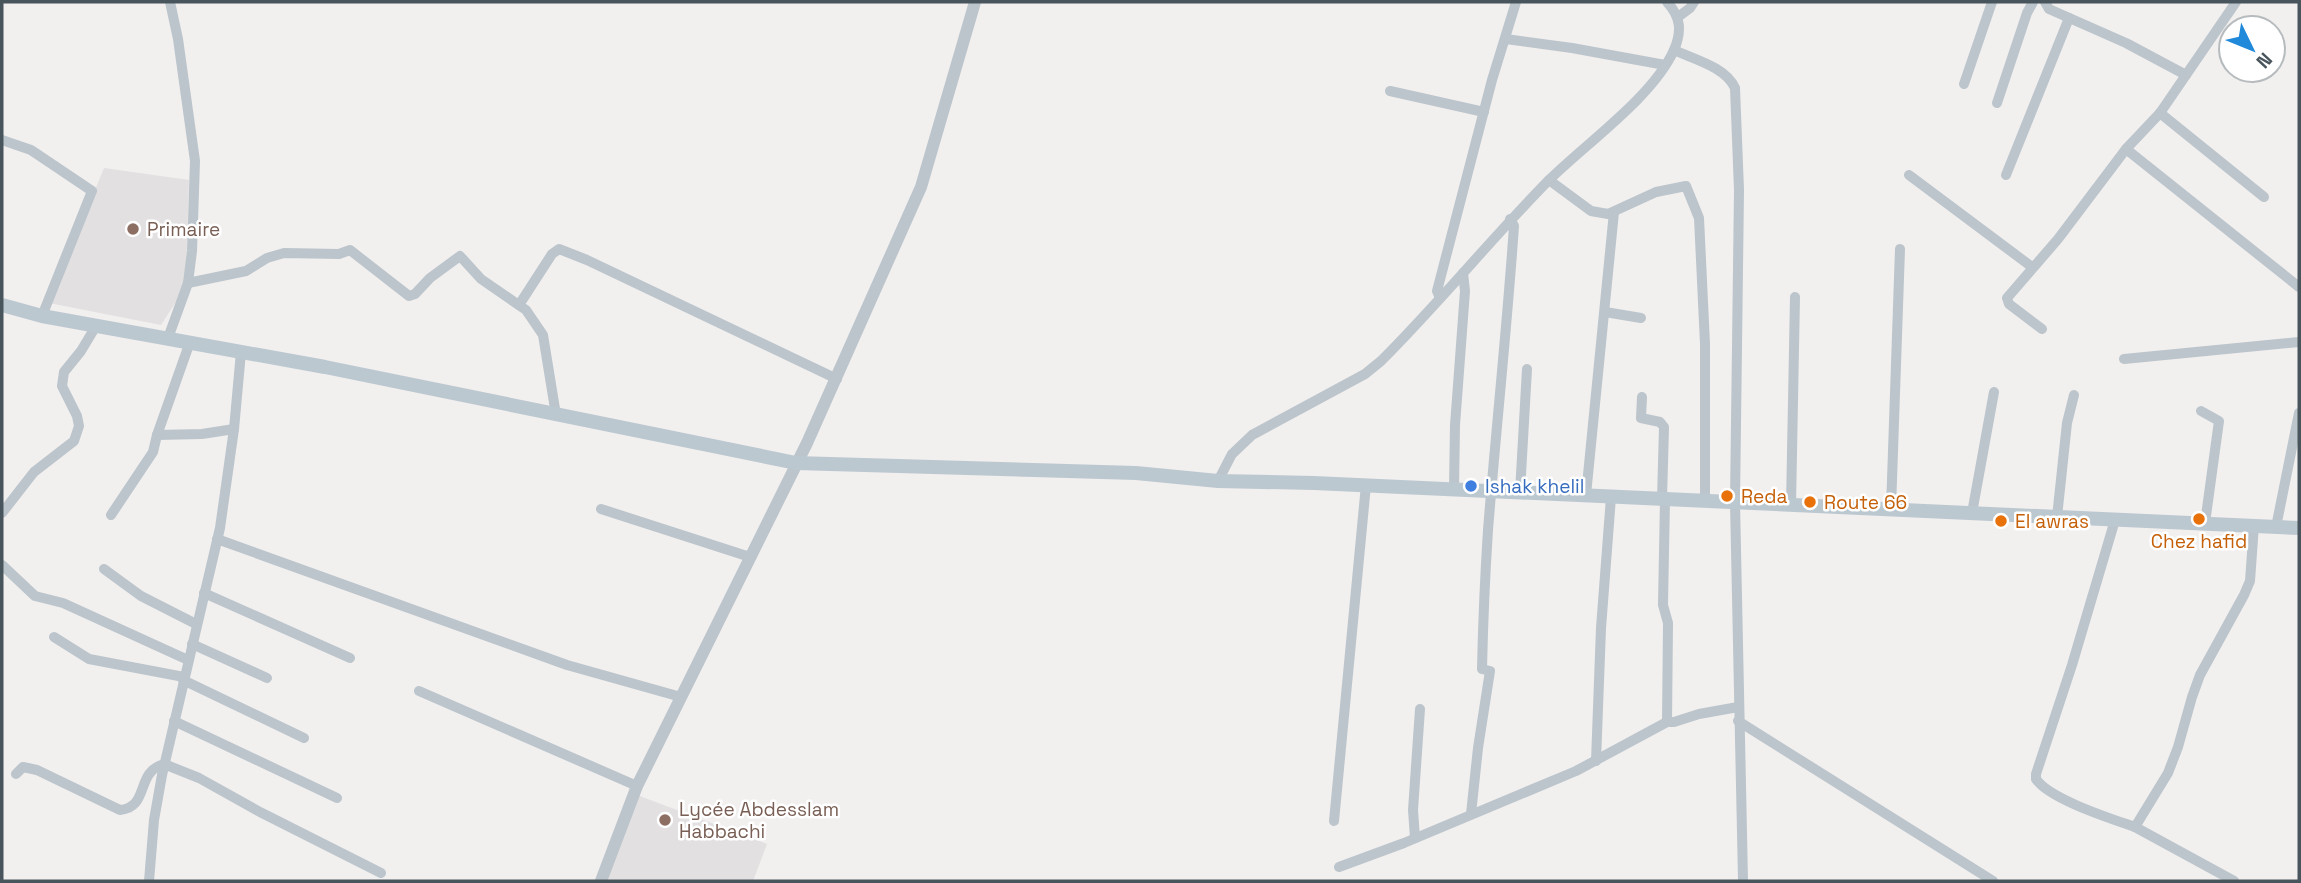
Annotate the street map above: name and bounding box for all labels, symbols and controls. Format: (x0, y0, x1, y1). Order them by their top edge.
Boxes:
north arrow (2217, 14, 2287, 84)
text: N (2251, 47, 2278, 73)
place label: Primaire (147, 217, 220, 242)
marker: Primaire (125, 221, 141, 237)
place label: Ishak khelil (1485, 474, 1584, 499)
marker: Ishak khelil (1463, 478, 1479, 494)
place label: Reda (1741, 484, 1787, 509)
marker: Reda (1719, 488, 1735, 504)
place label: Route 66 (1824, 490, 1907, 515)
marker: Route 66 (1802, 494, 1818, 510)
place label: El awras (2015, 509, 2089, 534)
marker: Chez hafid (2191, 511, 2207, 527)
marker: El awras (1993, 513, 2009, 529)
place label: Chez hafid (2151, 529, 2247, 554)
place label: Lycée Abdesslam Habbachi (679, 797, 839, 844)
marker: Lycée Abdesslam Habbachi (657, 812, 673, 828)

